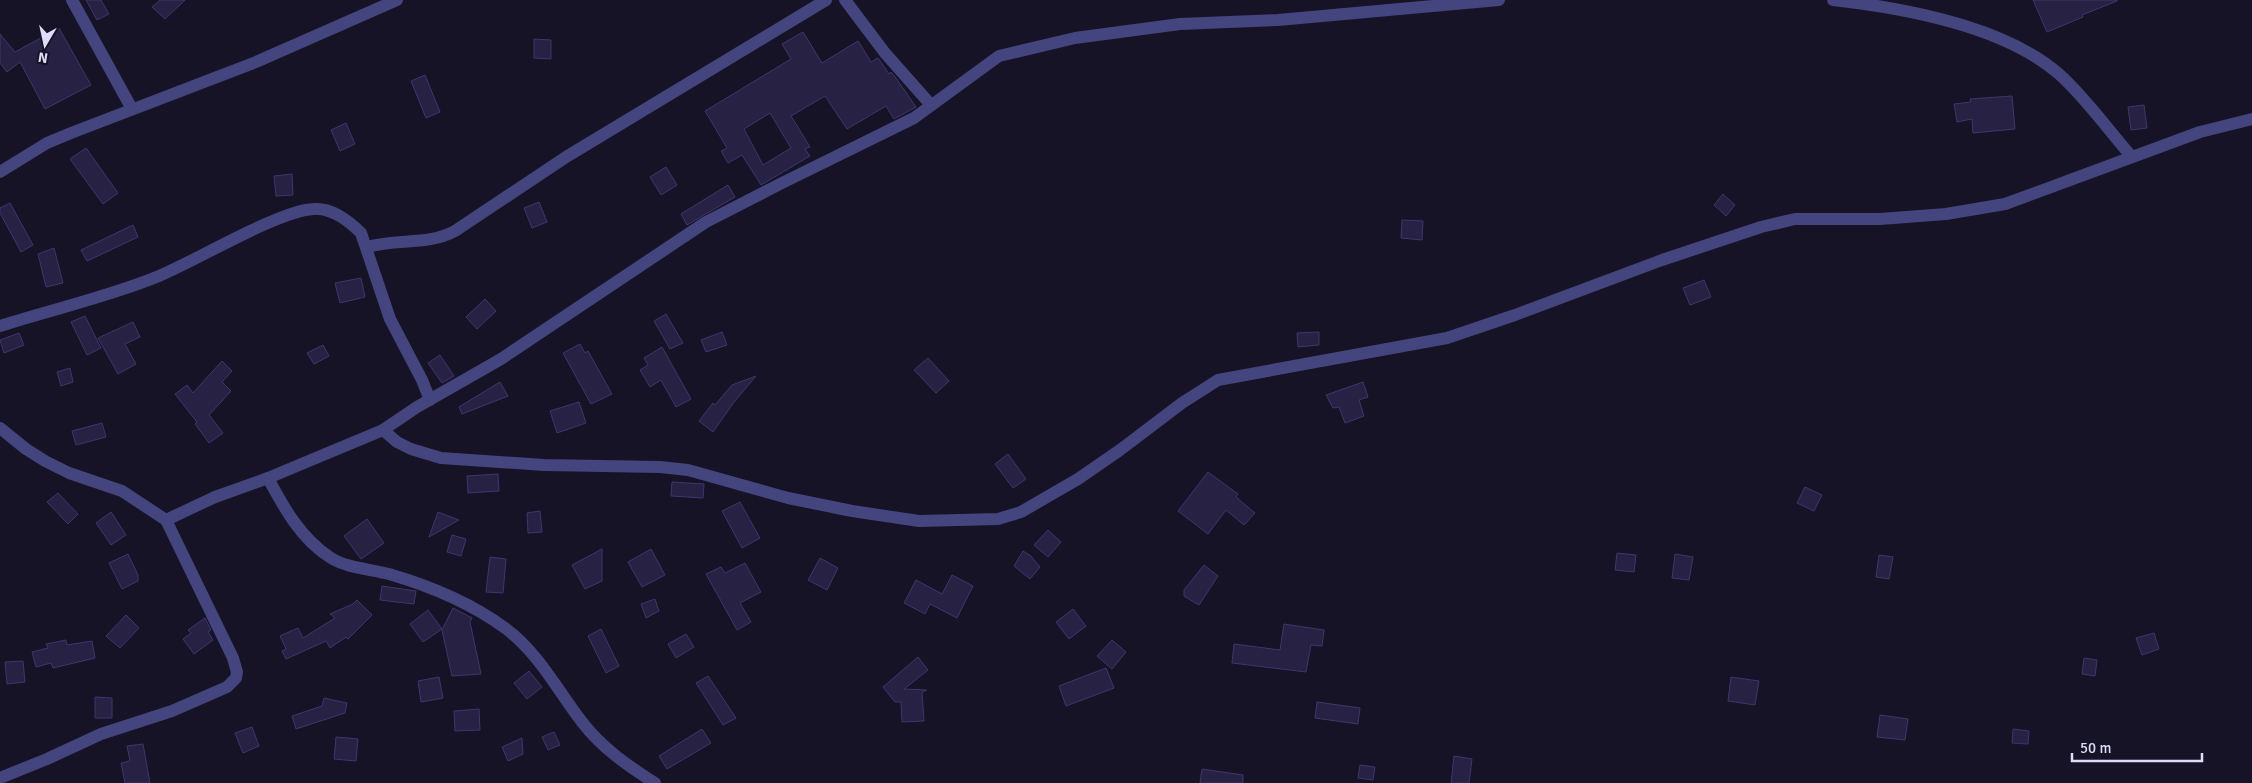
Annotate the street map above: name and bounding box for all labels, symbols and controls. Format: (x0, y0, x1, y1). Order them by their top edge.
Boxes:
north arrow (20, 20, 70, 70)
text: N (37, 48, 49, 67)
scale bar (2072, 730, 2202, 762)
text: 50 m (2080, 739, 2111, 757)

